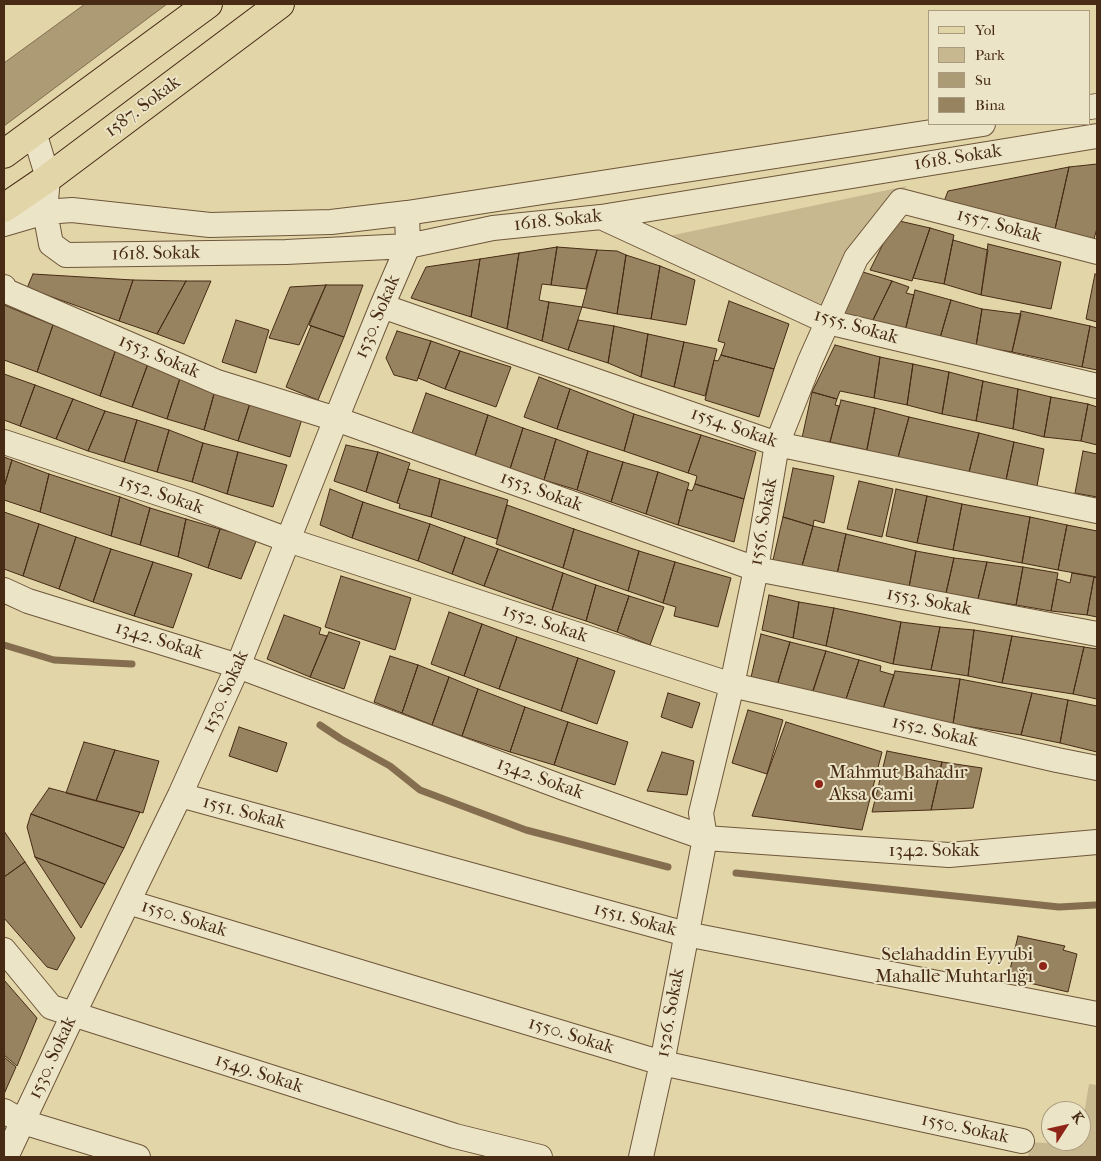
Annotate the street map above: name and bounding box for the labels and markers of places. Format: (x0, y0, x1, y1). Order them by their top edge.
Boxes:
place label: Mahmut Bahadır Aksa Cami (829, 762, 968, 806)
marker: Mahmut Bahadır Aksa Cami (813, 778, 825, 790)
place label: Selahaddin Eyyubi Mahalle Muhtarlığı (875, 944, 1033, 988)
marker: Selahaddin Eyyubi Mahalle Muhtarlığı (1037, 960, 1049, 972)

